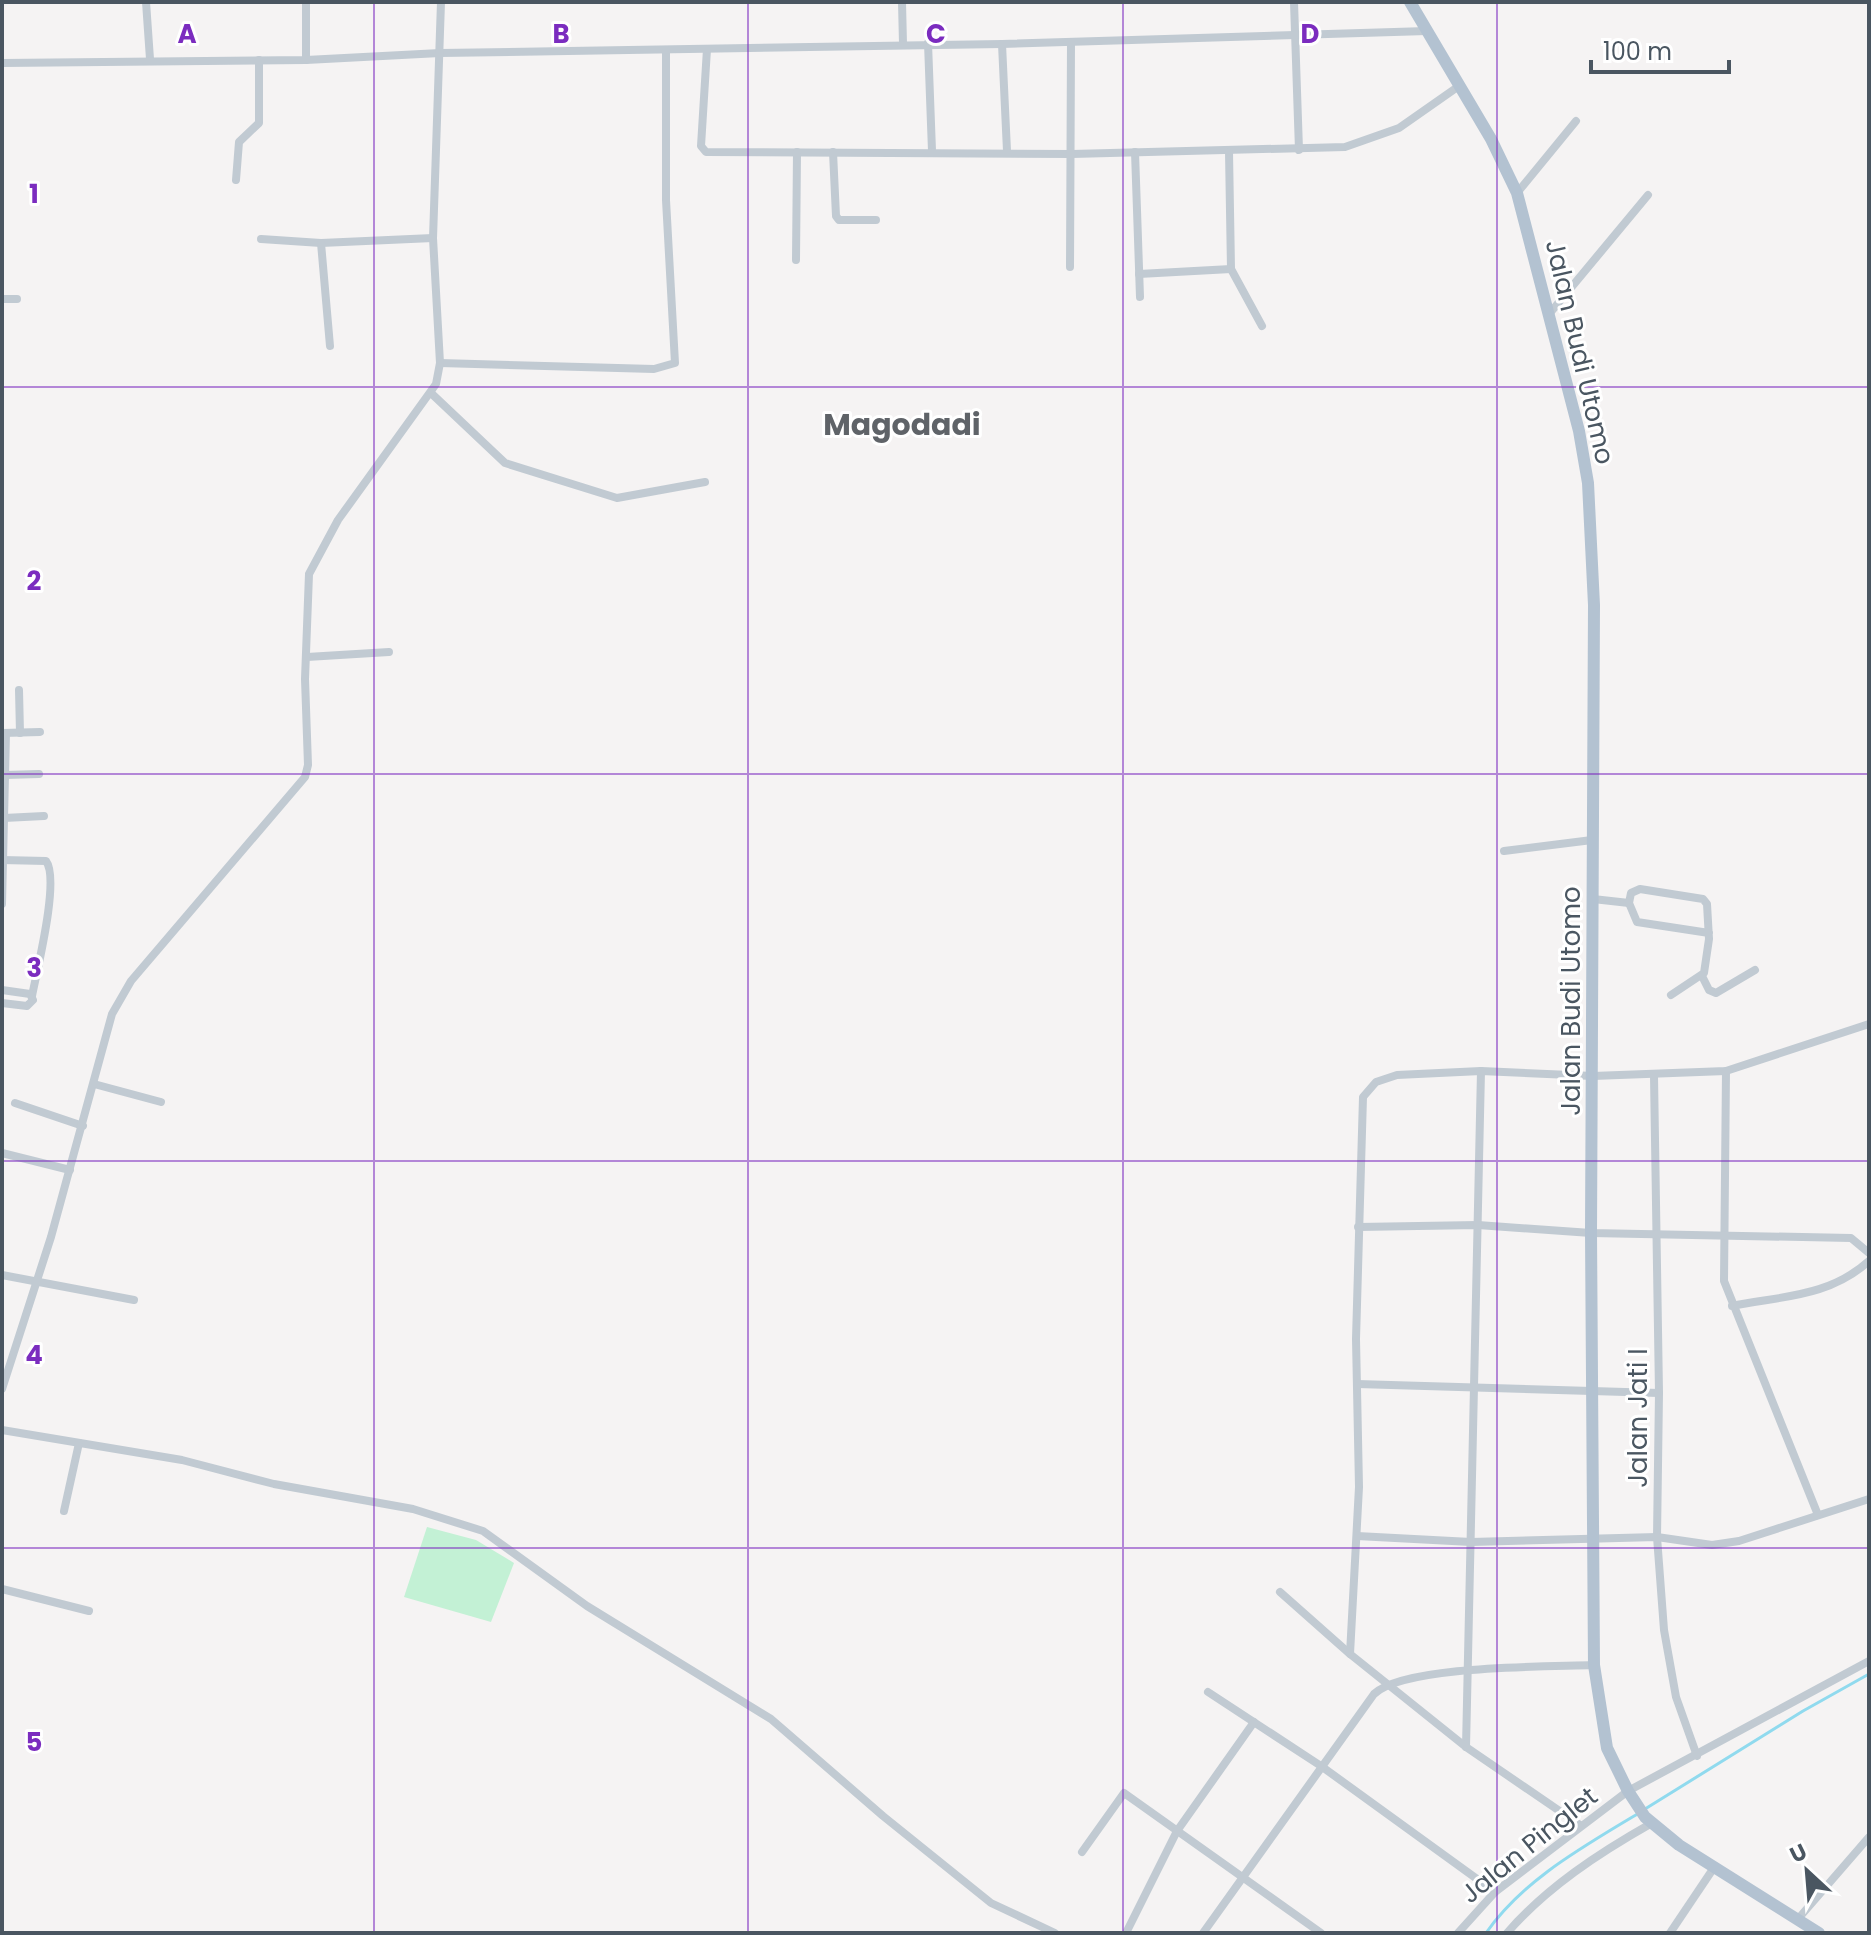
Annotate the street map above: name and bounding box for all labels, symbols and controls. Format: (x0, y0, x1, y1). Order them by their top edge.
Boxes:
text: A (177, 16, 197, 52)
text: B (552, 16, 570, 52)
text: C (926, 16, 946, 52)
text: D (1301, 16, 1320, 52)
scale bar (1591, 24, 1729, 74)
text: 100 m (1603, 35, 1672, 68)
text: 1 (29, 176, 39, 212)
street label: Jalan Budi Utomo (1537, 236, 1623, 468)
district label: Magodadi (823, 403, 981, 446)
text: 2 (27, 563, 42, 599)
street label: Jalan Budi Utomo (1553, 886, 1589, 1116)
text: 3 (26, 950, 42, 986)
text: 4 (25, 1337, 43, 1373)
street label: Jalan Jati I (1620, 1348, 1656, 1488)
text: 5 (26, 1724, 42, 1760)
street label: Jalan Pinglet (1453, 1779, 1605, 1911)
north arrow (1767, 1831, 1847, 1911)
text: U (1785, 1836, 1812, 1871)

